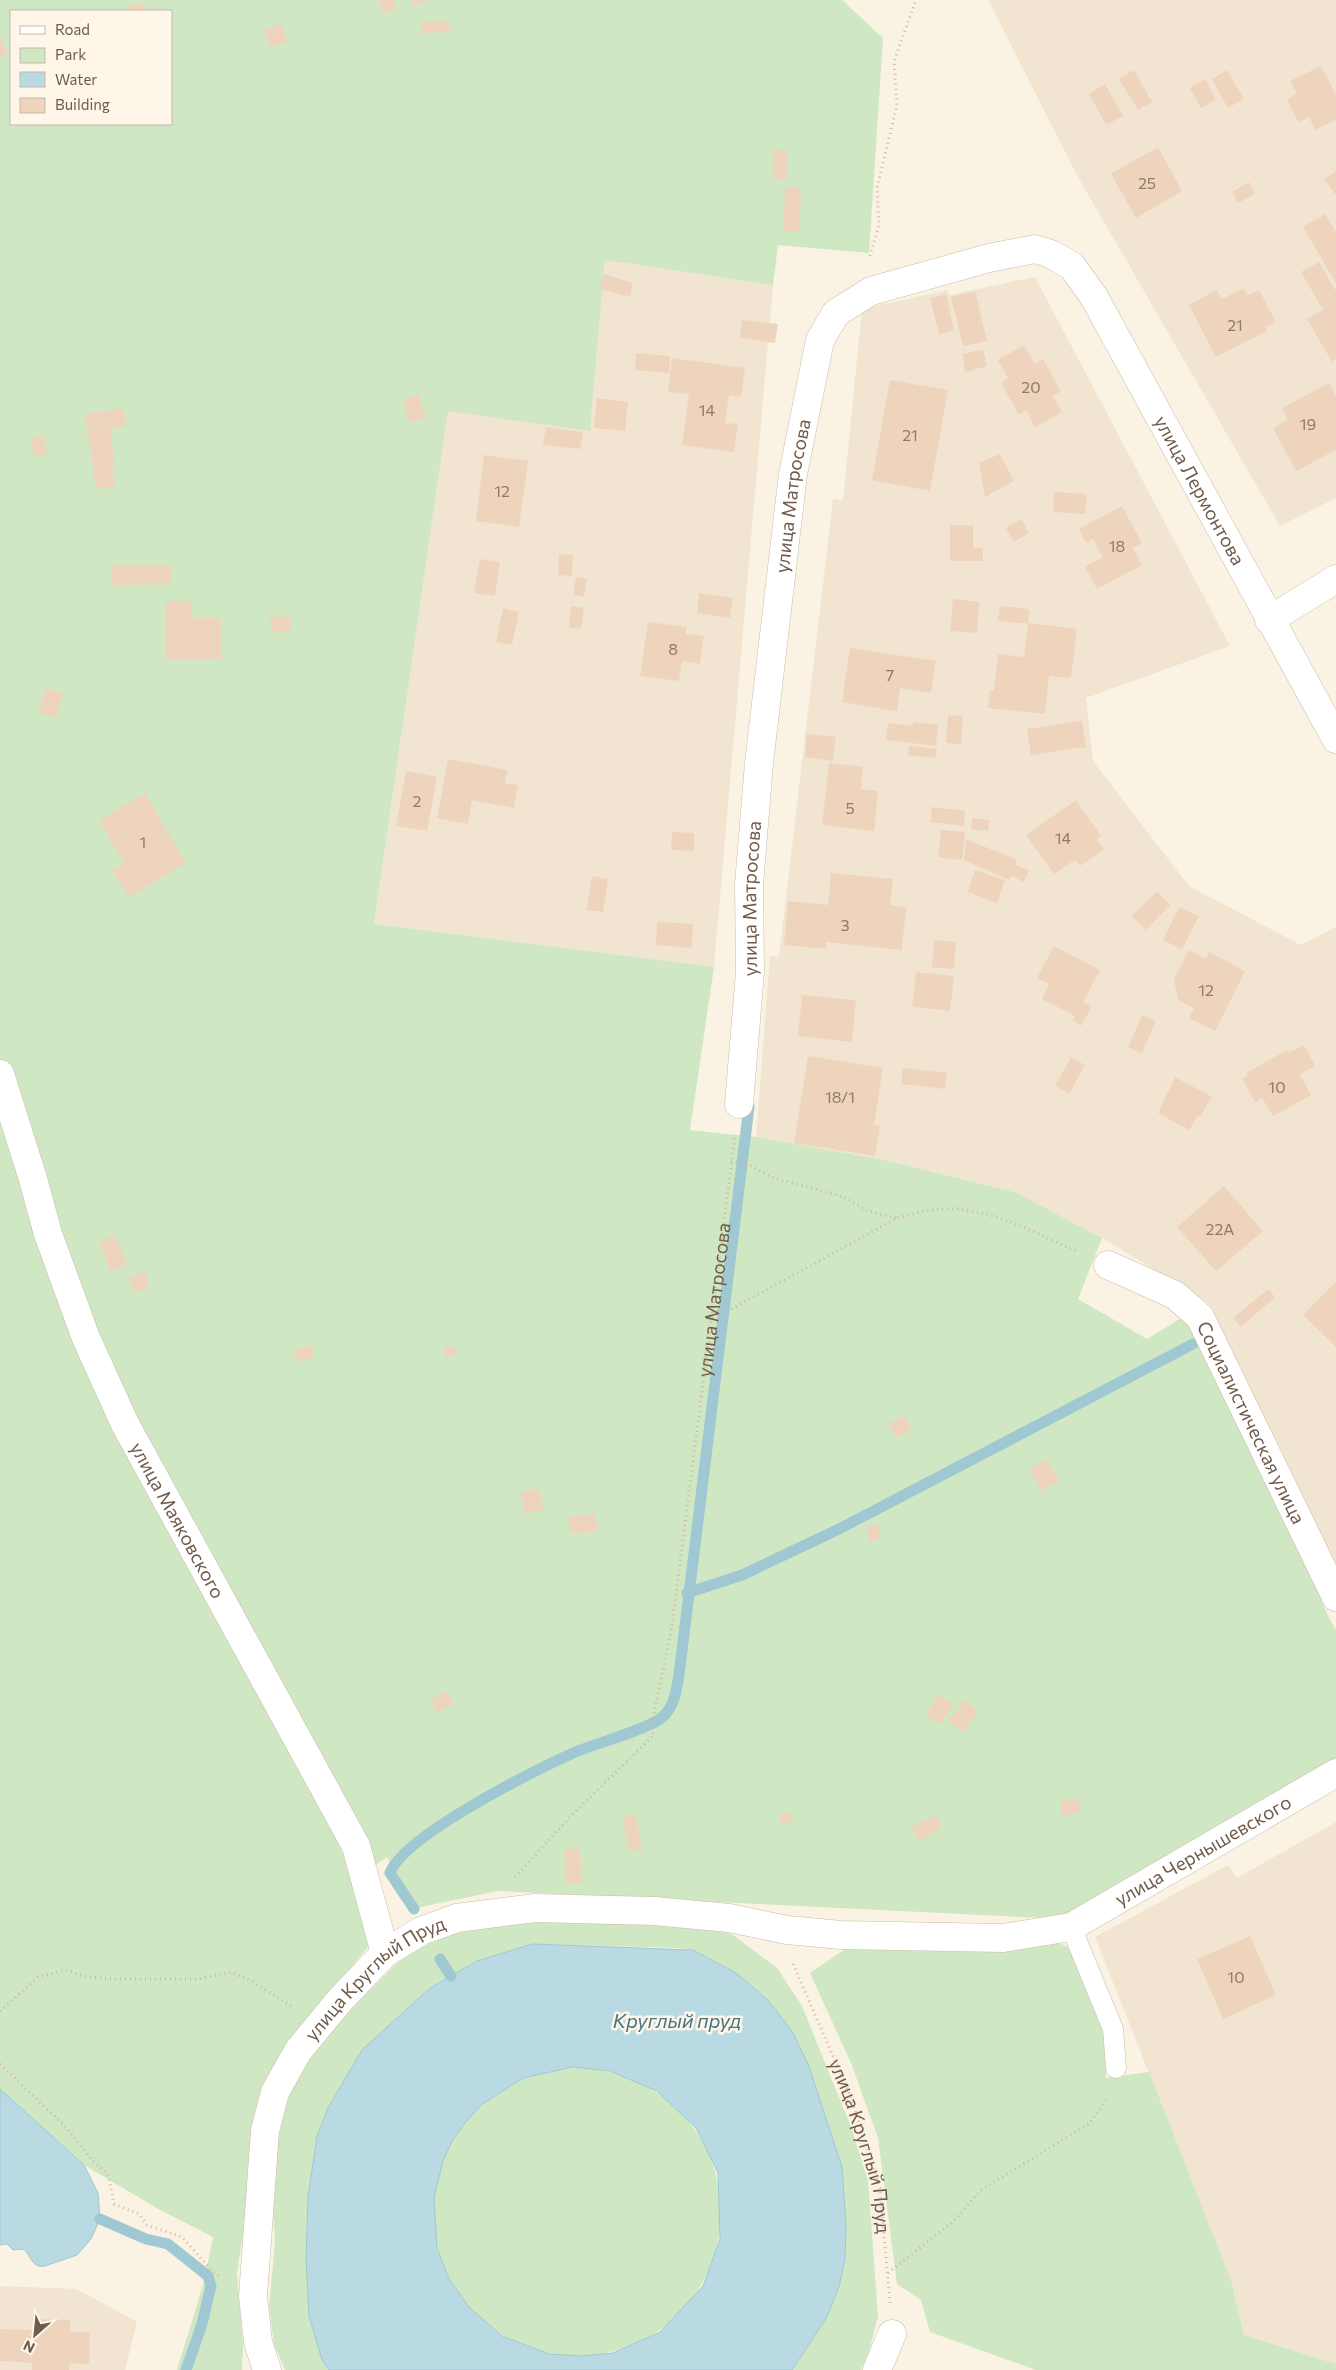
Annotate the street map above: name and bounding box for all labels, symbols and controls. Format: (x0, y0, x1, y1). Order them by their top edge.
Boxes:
legend (10, 10, 172, 125)
text: Road (55, 20, 90, 38)
text: Park (55, 45, 86, 63)
text: Water (55, 70, 97, 88)
text: Building (55, 95, 110, 113)
house number: 25 (1138, 173, 1156, 192)
house number: 21 (1227, 315, 1243, 334)
house number: 20 (1021, 377, 1041, 396)
house number: 14 (699, 400, 716, 419)
street label: улица Лермонтова (1150, 411, 1250, 569)
house number: 19 (1300, 414, 1316, 433)
street label: улица Матросова (769, 417, 815, 574)
house number: 21 (902, 425, 918, 444)
house number: 12 (494, 481, 510, 500)
house number: 18 (1109, 536, 1125, 555)
house number: 8 (668, 639, 678, 658)
house number: 7 (886, 665, 894, 684)
house number: 2 (413, 791, 422, 810)
house number: 5 (845, 798, 855, 817)
street label: улица Матросова (737, 820, 765, 976)
house number: 14 (1055, 828, 1072, 847)
house number: 1 (140, 832, 146, 851)
house number: 3 (840, 915, 850, 934)
house number: 12 (1198, 980, 1214, 999)
house number: 10 (1268, 1077, 1286, 1096)
house number: 18/1 (825, 1087, 855, 1106)
house number: 22А (1206, 1219, 1234, 1238)
street label: улица Матросова (692, 1221, 735, 1379)
street label: Социалистическая улица (1193, 1317, 1311, 1527)
street label: улица Маяковского (126, 1438, 230, 1602)
street label: улица Чернышевского (1110, 1790, 1295, 1910)
street label: улица Круглый Пруд (299, 1911, 448, 2045)
house number: 10 (1227, 1967, 1245, 1986)
water label: Круглый пруд (613, 2008, 741, 2032)
street label: улица Круглый Пруд (824, 2055, 896, 2234)
north arrow (10, 2310, 60, 2360)
text: N (20, 2337, 37, 2357)

